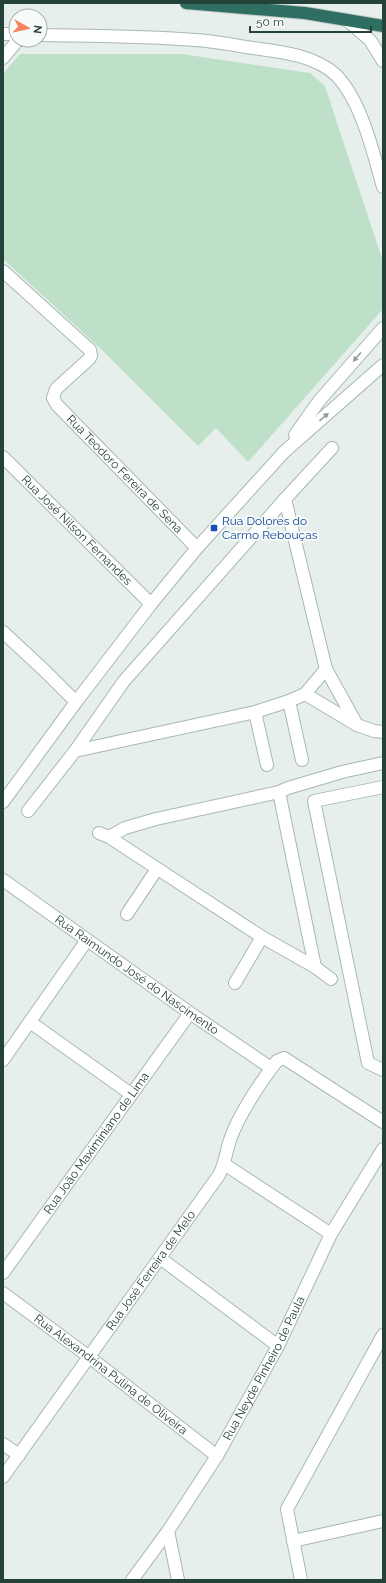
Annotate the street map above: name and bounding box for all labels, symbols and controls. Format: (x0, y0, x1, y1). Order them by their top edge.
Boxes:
north arrow (8, 8, 48, 48)
scale bar (250, 8, 371, 34)
text: 50 m (256, 15, 284, 29)
text: N (30, 24, 44, 34)
one-way arrow (353, 352, 362, 362)
street label: Rua Teodoro Fereira de Sena (64, 412, 186, 536)
one-way arrow (318, 412, 329, 421)
street label: Rua José Nilson Fernandes (19, 473, 135, 588)
place label: Rua Dolores do Carmo Rebouças (222, 514, 318, 542)
marker: Rua Dolores do Carmo Rebouças (209, 523, 219, 533)
street label: Rua Raimundo José do Nascimento (52, 912, 221, 1037)
street label: Rua João Maximiniano de Lima (41, 1070, 152, 1217)
street label: Rua José Ferreira de Melo (103, 1208, 198, 1333)
street label: Rua Neyde Pinheiro de Paula (220, 1294, 308, 1443)
street label: Rua Alexandrina Pulina de Oliveira (31, 1311, 190, 1437)

